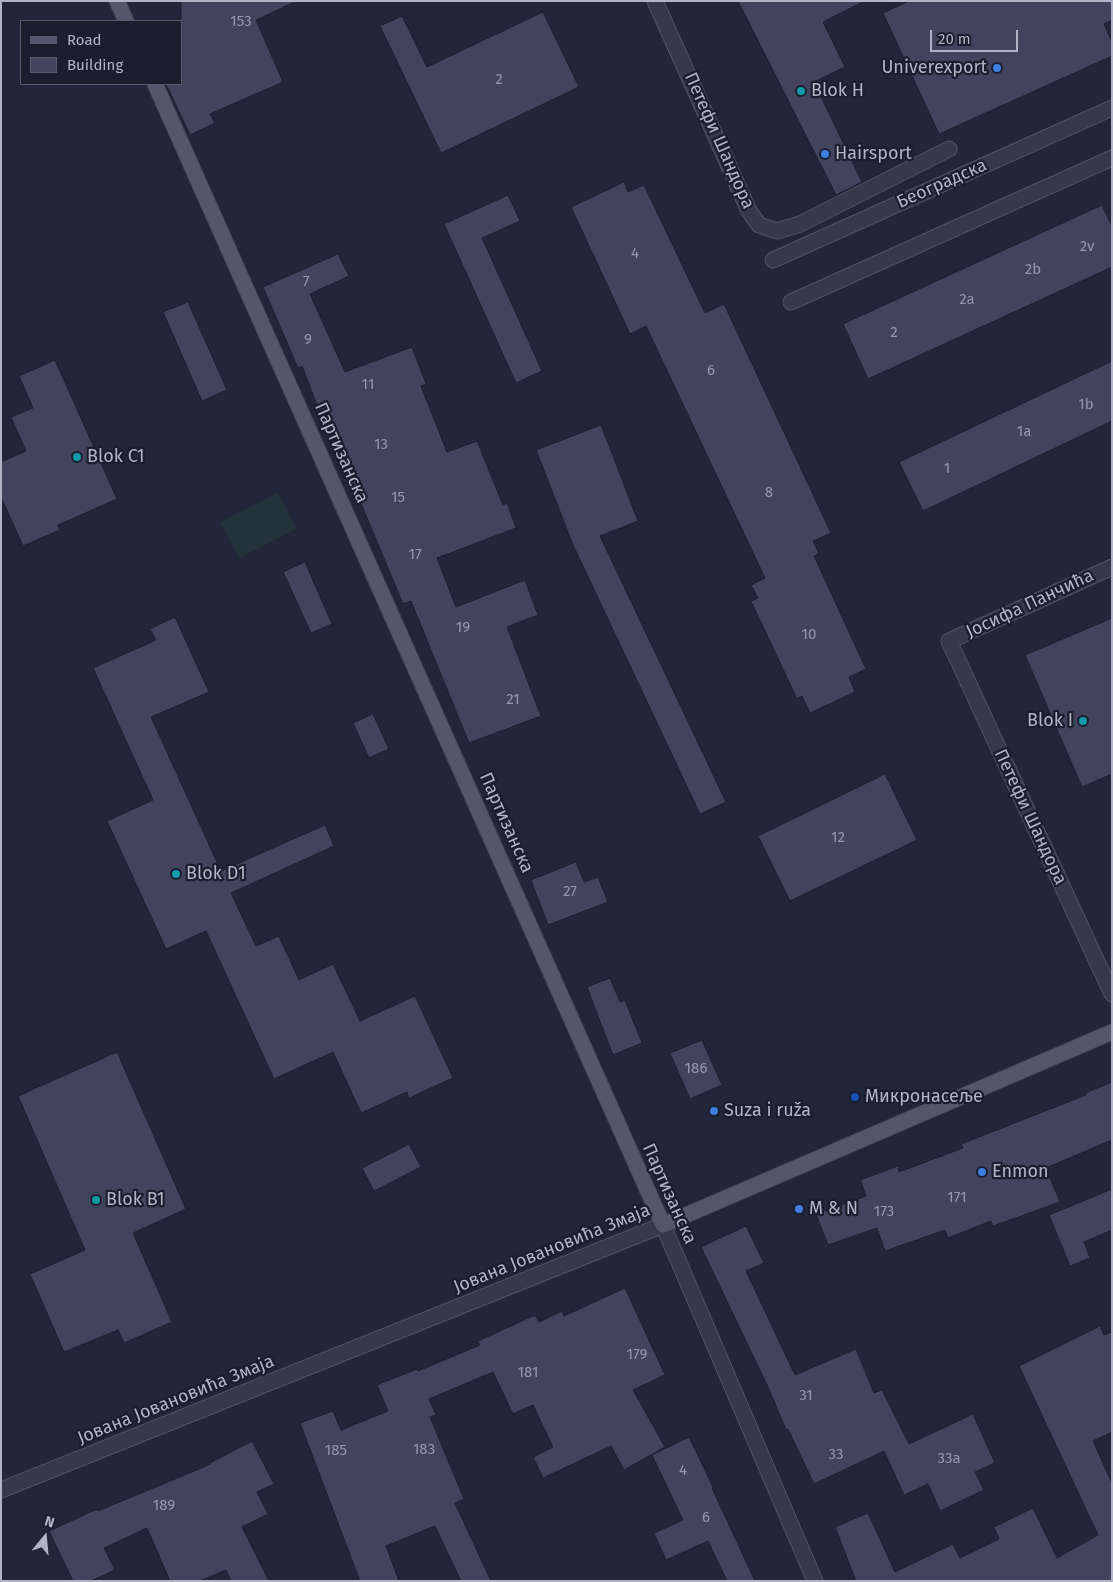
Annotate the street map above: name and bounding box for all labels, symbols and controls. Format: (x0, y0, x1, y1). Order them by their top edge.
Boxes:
house number: 153 (230, 13, 252, 31)
legend (20, 20, 182, 85)
scale bar (933, 20, 1020, 52)
text: 20 m (938, 30, 971, 48)
text: Road (67, 31, 102, 49)
text: Building (67, 56, 123, 74)
place label: Univerexport (881, 57, 987, 79)
marker: Univerexport (991, 62, 1003, 74)
street label: Петефи Шандора (679, 69, 759, 213)
house number: 2 (495, 71, 503, 89)
place label: Blok H (811, 80, 864, 102)
marker: Blok H (795, 85, 807, 97)
place label: Hairsport (835, 143, 912, 165)
marker: Hairsport (819, 148, 831, 160)
street label: Београдска (894, 155, 990, 213)
house number: 2v (1080, 238, 1094, 256)
house number: 4 (631, 245, 639, 263)
house number: 2b (1025, 261, 1041, 279)
house number: 7 (303, 273, 309, 291)
house number: 2a (959, 291, 975, 309)
house number: 2 (890, 324, 898, 342)
house number: 9 (304, 331, 312, 349)
house number: 6 (707, 362, 715, 380)
house number: 11 (362, 376, 374, 394)
house number: 1b (1078, 396, 1094, 414)
street label: Партизанска (309, 399, 373, 507)
house number: 1a (1017, 423, 1031, 441)
house number: 13 (374, 436, 388, 454)
place label: Blok C1 (87, 446, 145, 468)
marker: Blok C1 (71, 451, 83, 463)
house number: 1 (944, 460, 950, 478)
house number: 8 (765, 484, 773, 502)
house number: 15 (391, 489, 405, 507)
house number: 17 (408, 546, 422, 564)
street label: Јосифа Панчића (963, 565, 1097, 643)
house number: 19 (456, 619, 470, 637)
house number: 10 (802, 626, 816, 644)
house number: 21 (506, 691, 520, 709)
place label: Blok I (1027, 710, 1073, 732)
marker: Blok I (1077, 715, 1089, 727)
street label: Петефи Шандора (989, 746, 1071, 888)
street label: Партизанска (474, 769, 538, 877)
house number: 12 (831, 829, 845, 847)
place label: Blok D1 (186, 863, 246, 885)
marker: Blok D1 (170, 868, 182, 880)
house number: 27 (563, 883, 577, 901)
house number: 186 (685, 1060, 707, 1078)
place label: Микронасеље (865, 1086, 983, 1108)
marker: Микронасеље (849, 1091, 861, 1103)
place label: Suza i ruža (724, 1100, 811, 1122)
marker: Suza i ruža (708, 1105, 720, 1117)
street label: Партизанска (637, 1140, 701, 1248)
place label: Enmon (992, 1161, 1048, 1183)
marker: Enmon (976, 1166, 988, 1178)
place label: Blok B1 (106, 1189, 165, 1211)
house number: 171 (947, 1189, 967, 1207)
marker: Blok B1 (90, 1194, 102, 1206)
place label: M & N (809, 1198, 858, 1220)
street label: Јована Јовановића Змаја (451, 1200, 653, 1298)
marker: M & N (793, 1203, 805, 1215)
house number: 173 (874, 1203, 894, 1221)
house number: 179 (627, 1346, 647, 1364)
street label: Јована Јовановића Змаја (75, 1351, 277, 1449)
house number: 181 (518, 1364, 538, 1382)
house number: 31 (799, 1387, 813, 1405)
house number: 183 (413, 1441, 435, 1459)
house number: 185 (325, 1442, 347, 1460)
house number: 33 (829, 1446, 843, 1464)
house number: 33a (937, 1450, 961, 1468)
house number: 4 (679, 1462, 687, 1480)
house number: 189 (153, 1497, 175, 1515)
house number: 6 (702, 1509, 710, 1527)
north arrow (20, 1512, 70, 1562)
text: N (43, 1513, 56, 1532)

